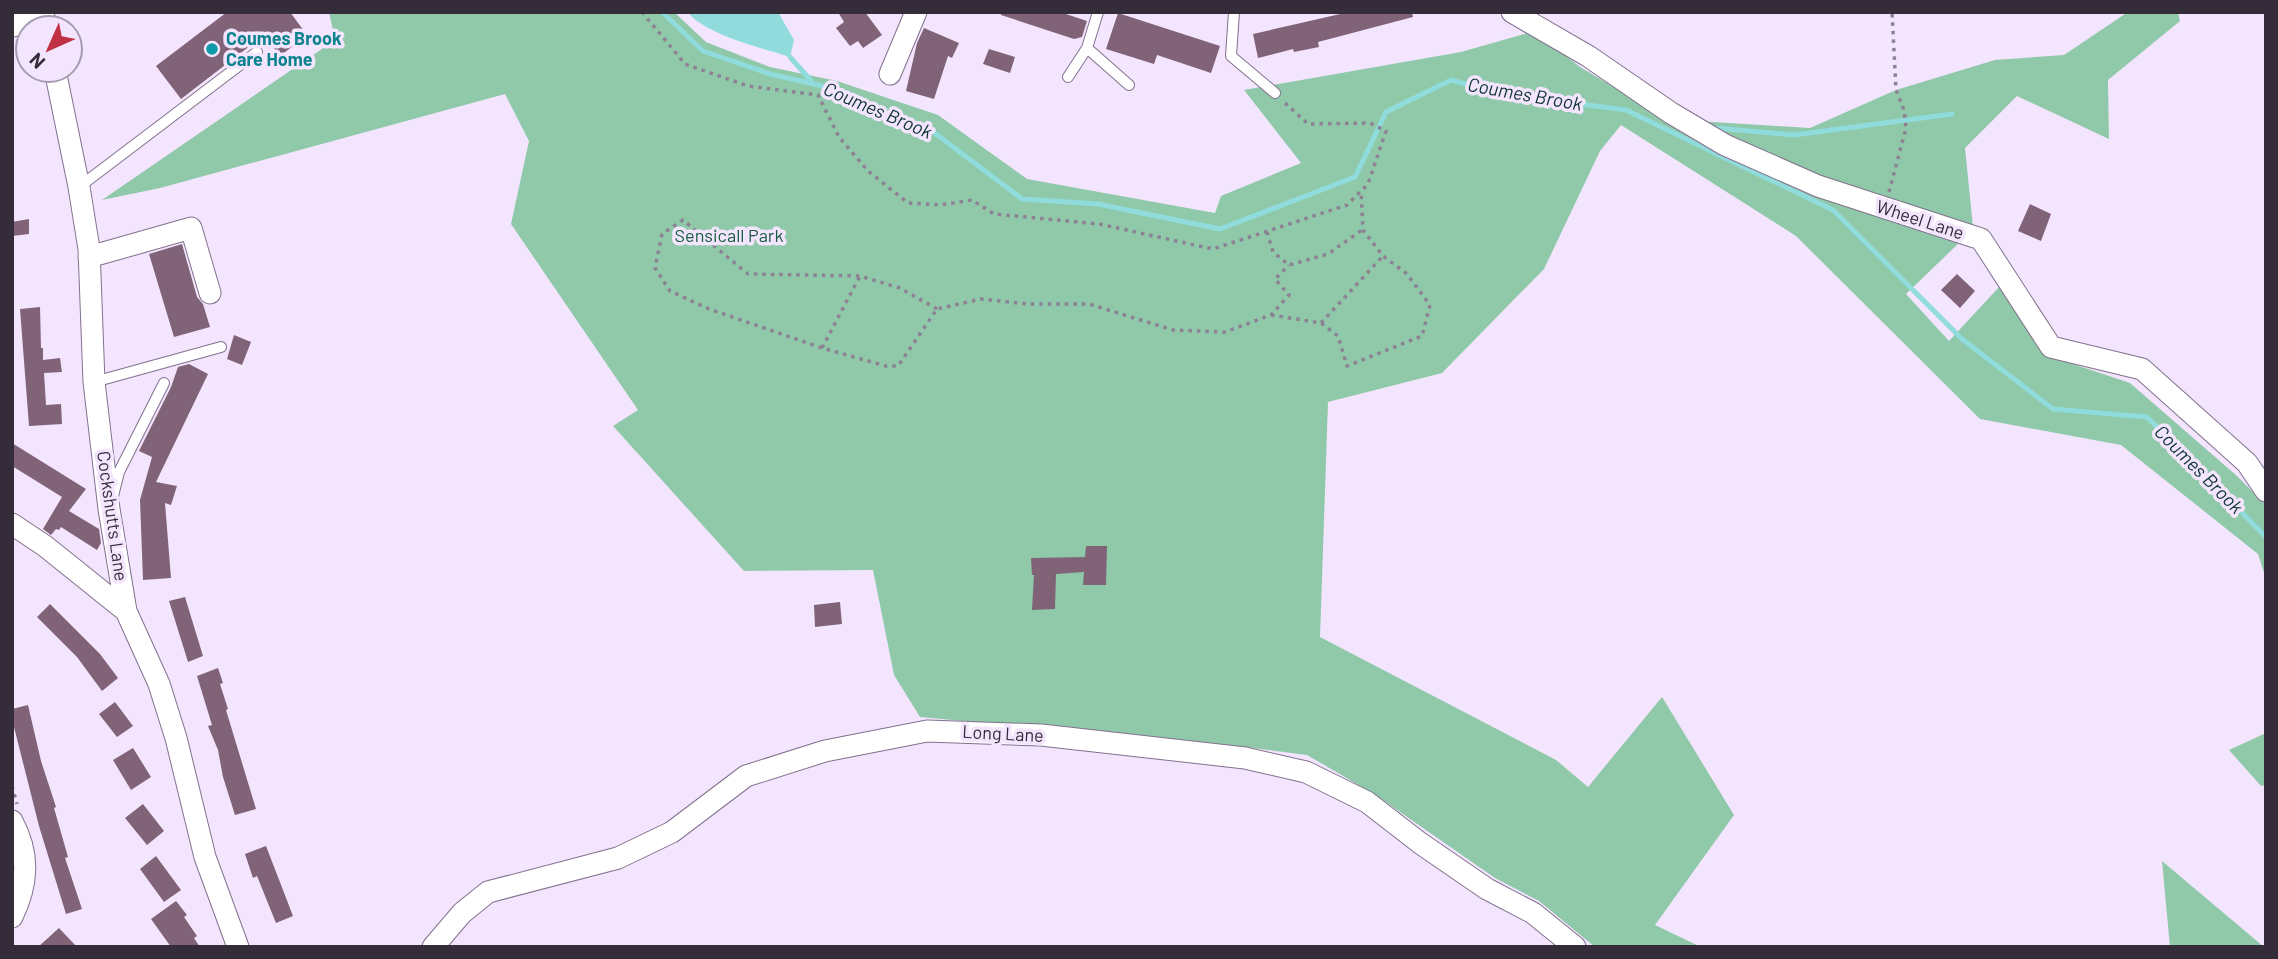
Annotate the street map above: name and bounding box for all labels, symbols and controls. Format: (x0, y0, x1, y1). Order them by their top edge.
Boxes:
north arrow (14, 14, 84, 84)
place label: Coumes Brook Care Home (226, 27, 342, 70)
marker: Coumes Brook Care Home (204, 41, 220, 57)
text: N (24, 49, 49, 74)
water label: Coumes Brook (1466, 72, 1585, 115)
water label: Coumes Brook (820, 76, 937, 143)
street label: Wheel Lane (1874, 195, 1967, 244)
park label: Sensicall Park (675, 224, 783, 246)
water label: Coumes Brook (2150, 420, 2249, 518)
street label: Cockshutts Lane (93, 449, 133, 582)
street label: Long Lane (962, 720, 1044, 746)

